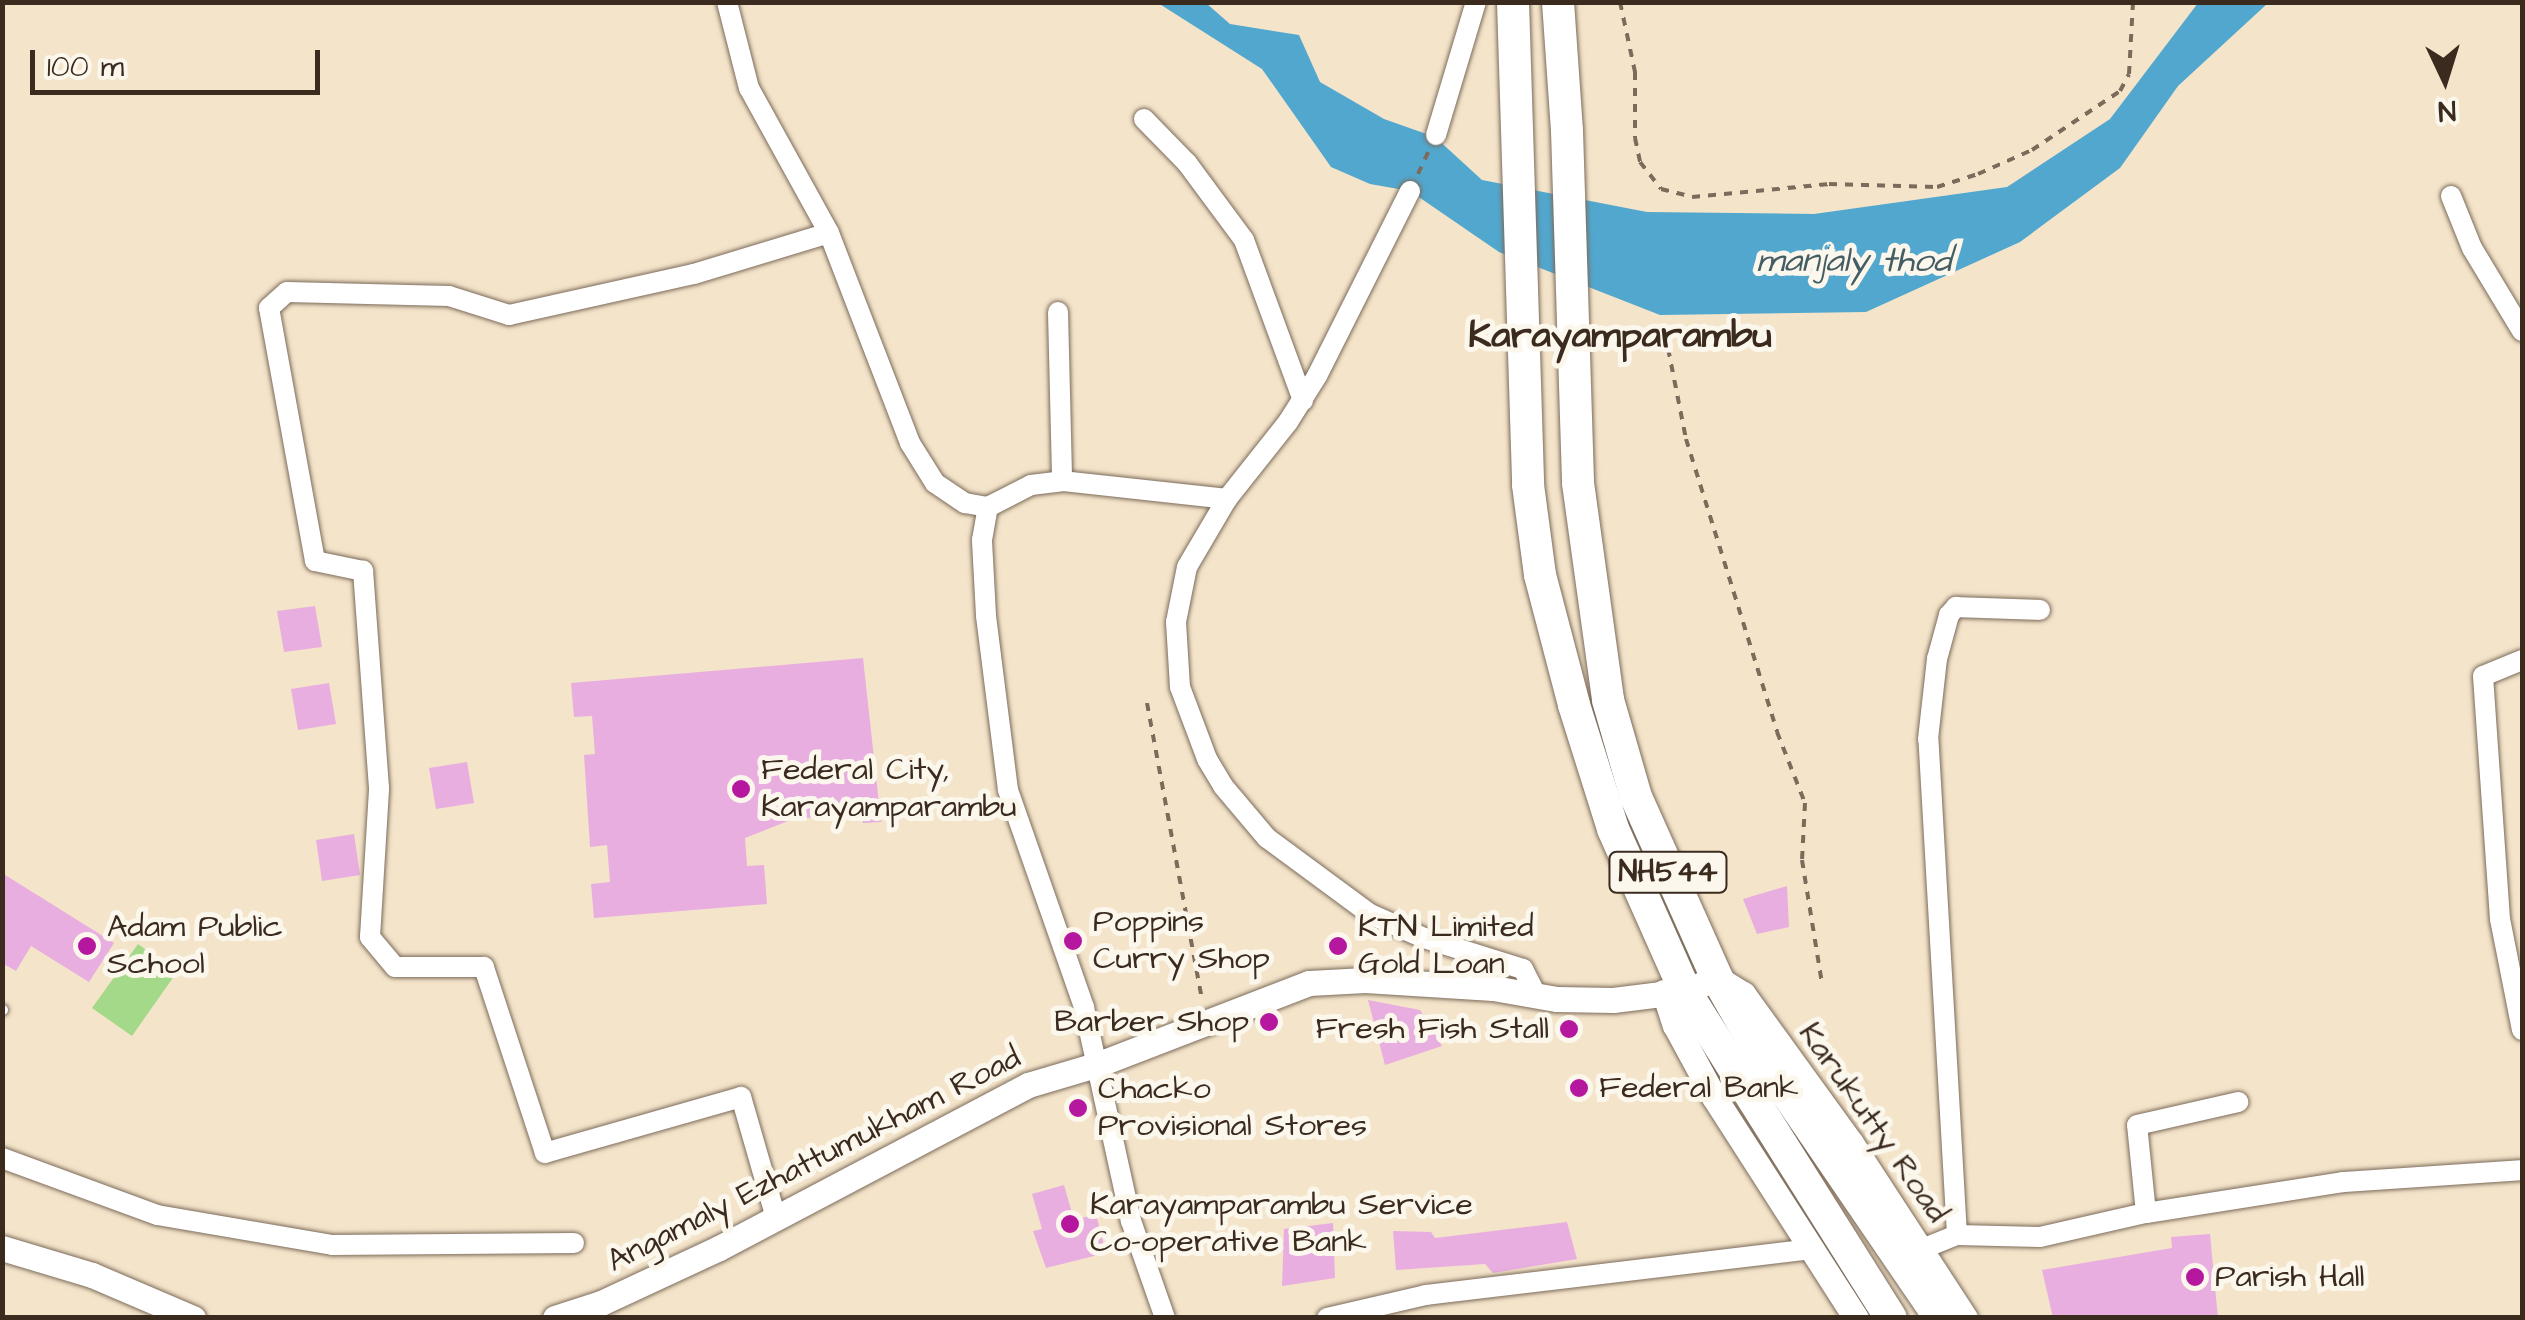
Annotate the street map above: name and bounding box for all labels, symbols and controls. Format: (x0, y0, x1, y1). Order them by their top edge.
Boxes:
scale bar (35, 30, 325, 92)
north arrow (2395, 30, 2495, 130)
text: 100 m (47, 46, 124, 88)
text: N (2437, 90, 2457, 130)
water label: manjaly thod (1757, 240, 1951, 282)
district label: Karayamparambu (1468, 314, 1772, 360)
place label: Federal City, Karayamparambu (761, 752, 1016, 827)
marker: Federal City, Karayamparambu (730, 778, 752, 800)
road number: NH544 (1608, 847, 1728, 897)
place label: Poppins Curry Shop (1093, 904, 1270, 979)
place label: Adam Public School (107, 909, 283, 984)
place label: KTN Limited Gold Loan (1358, 909, 1534, 984)
marker: Poppins Curry Shop (1062, 930, 1084, 952)
marker: Adam Public School (76, 935, 98, 957)
marker: KTN Limited Gold Loan (1327, 935, 1349, 957)
place label: Barber Shop (1054, 1003, 1249, 1041)
place label: Fresh Fish Stall (1316, 1010, 1549, 1048)
marker: Barber Shop (1258, 1011, 1280, 1033)
street label: Karukutty Road (1790, 1016, 1956, 1230)
marker: Fresh Fish Stall (1558, 1018, 1580, 1040)
street label: Angamaly Ezhattumukham Road (601, 1039, 1027, 1281)
place label: Federal Bank (1599, 1069, 1799, 1107)
place label: Chacko Provisional Stores (1098, 1071, 1367, 1146)
marker: Federal Bank (1568, 1077, 1590, 1099)
marker: Chacko Provisional Stores (1067, 1097, 1089, 1119)
place label: Karayamparambu Service Co-operative Bank (1090, 1187, 1473, 1262)
marker: Karayamparambu Service Co-operative Bank (1059, 1213, 1081, 1235)
place label: Parish Hall (2215, 1258, 2365, 1296)
marker: Parish Hall (2184, 1266, 2206, 1288)

